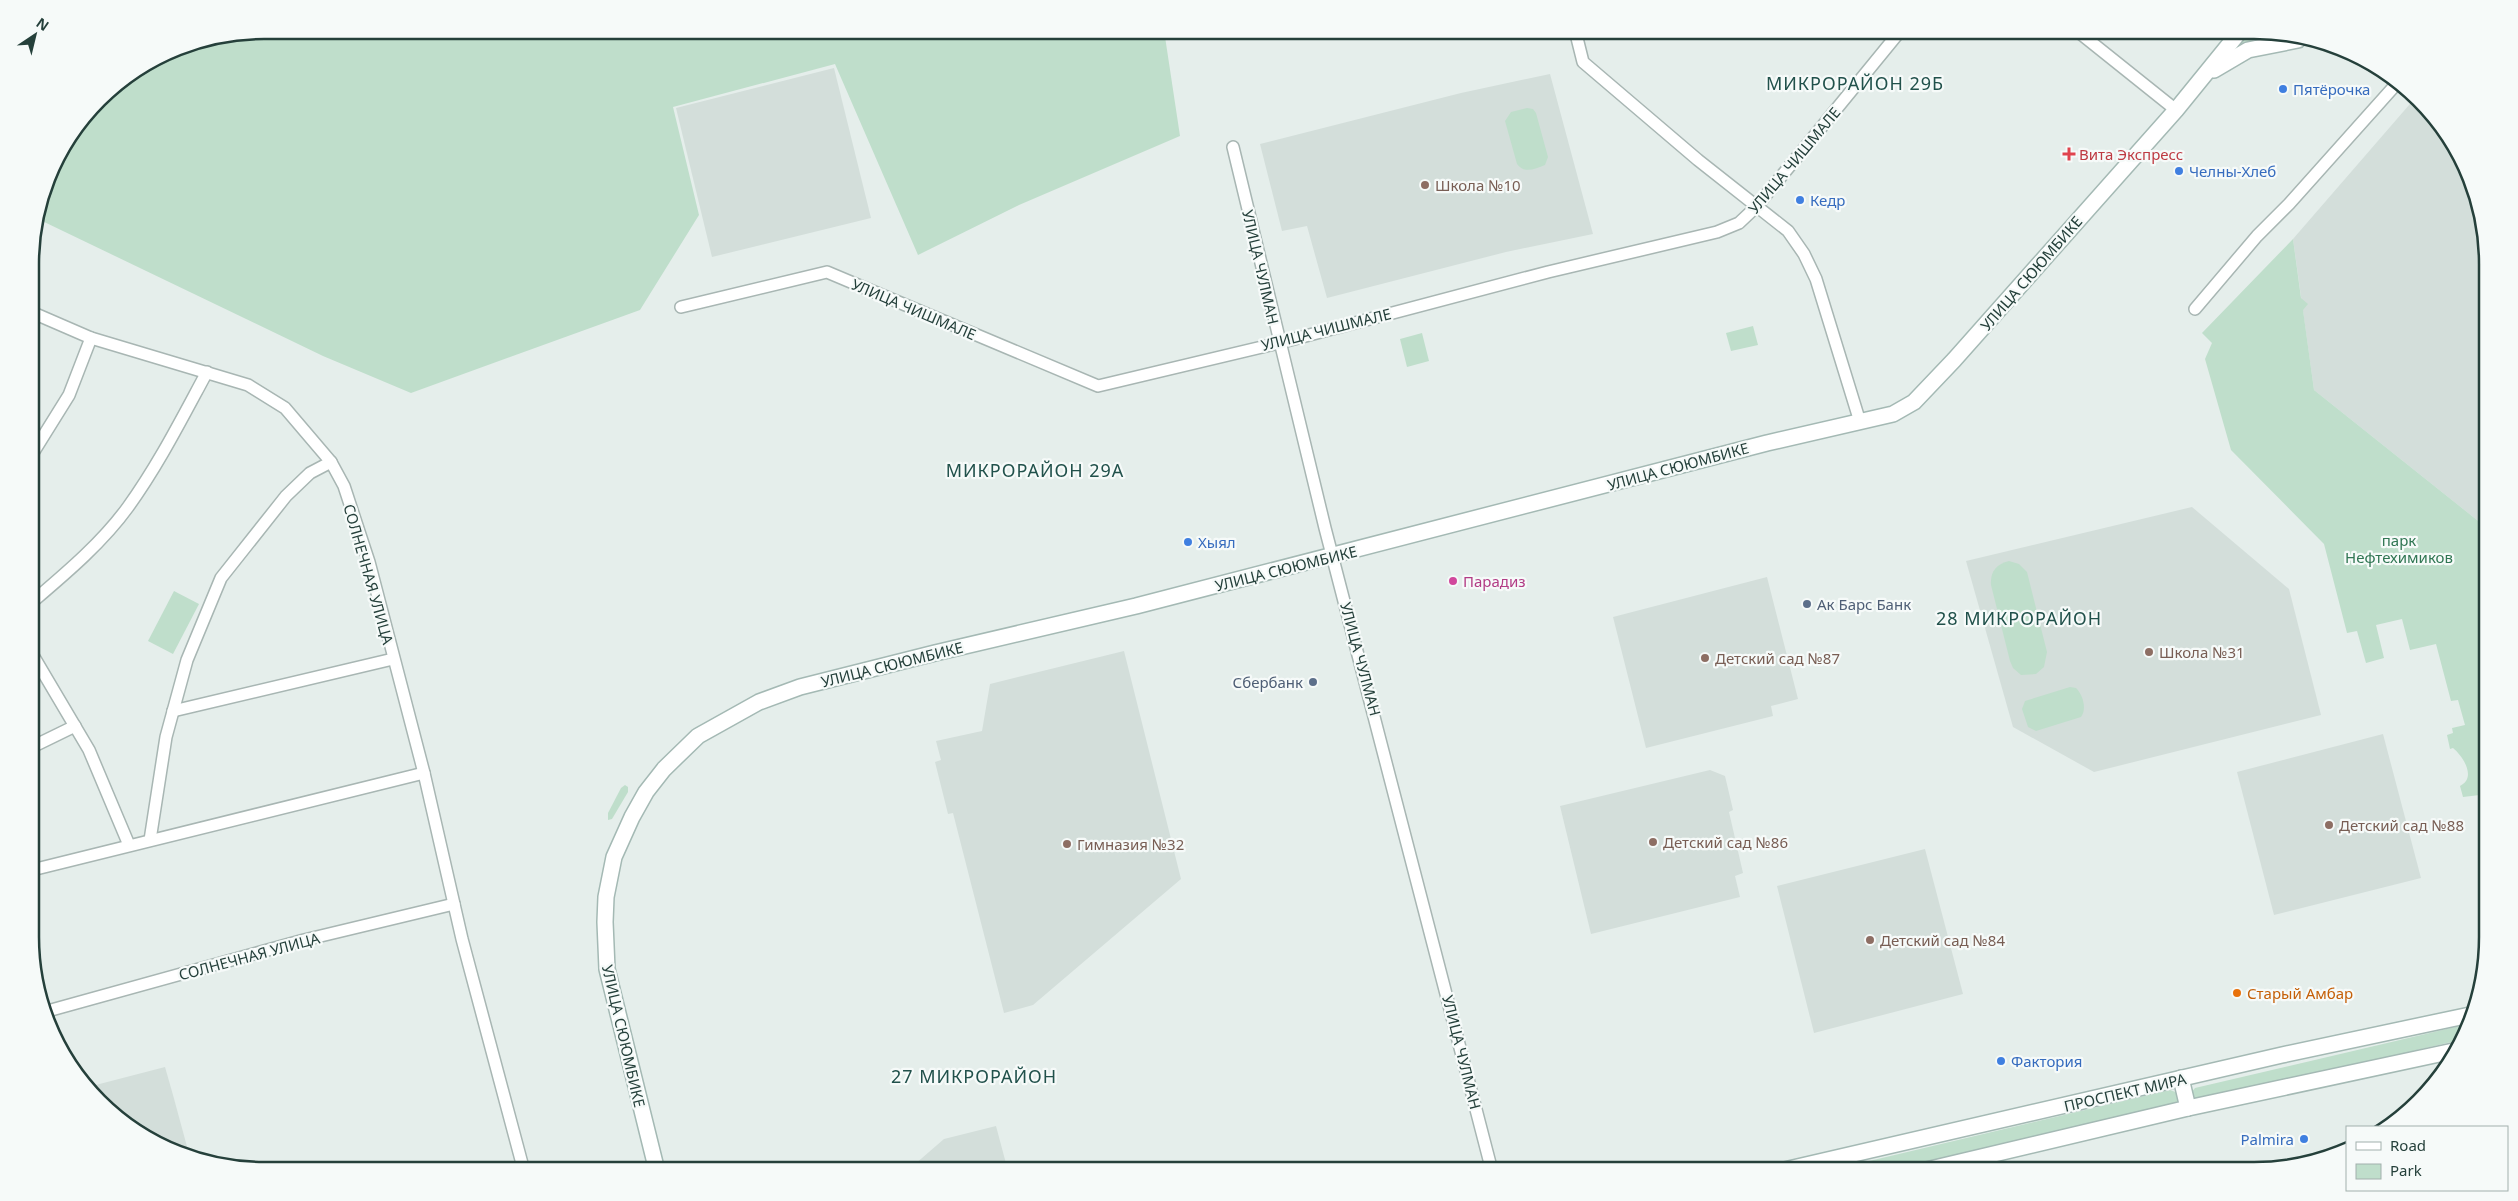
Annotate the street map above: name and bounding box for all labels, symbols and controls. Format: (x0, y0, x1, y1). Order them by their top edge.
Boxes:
north arrow (10, 10, 60, 60)
text: N (33, 13, 53, 35)
district label: МИКРОРАЙОН 29Б (1766, 71, 1944, 95)
place label: Пятёрочка (2293, 79, 2370, 99)
marker: Пятёрочка (2277, 83, 2289, 95)
street label: УЛИЦА ЧИШМАЛЕ (1744, 103, 1844, 217)
place label: Вита Экспресс (2079, 144, 2183, 164)
marker: Вита Экспресс (2063, 148, 2075, 160)
place label: Челны-Хлеб (2189, 161, 2276, 181)
marker: Челны-Хлеб (2173, 165, 2185, 177)
place label: Школа №10 (1435, 175, 1521, 195)
marker: Школа №10 (1419, 179, 1431, 191)
place label: Кедр (1810, 190, 1845, 210)
marker: Кедр (1794, 194, 1806, 206)
street label: УЛИЦА ЧУЛМАН (1238, 208, 1284, 326)
street label: УЛИЦА СЮЮМБИКЕ (1976, 211, 2086, 335)
street label: УЛИЦА ЧИШМАЛЕ (849, 274, 979, 344)
street label: УЛИЦА ЧИШМАЛЕ (1259, 303, 1393, 355)
street label: УЛИЦА СЮЮМБИКЕ (1605, 437, 1751, 495)
district label: МИКРОРАЙОН 29А (946, 458, 1124, 482)
street label: СОЛНЕЧНАЯ УЛИЦА (339, 501, 399, 647)
park label: парк Нефтехимиков (2345, 530, 2453, 567)
place label: Хыял (1198, 532, 1236, 552)
marker: Хыял (1182, 536, 1194, 548)
street label: УЛИЦА СЮЮМБИКЕ (1213, 541, 1359, 595)
place label: Парадиз (1463, 571, 1526, 591)
marker: Парадиз (1447, 575, 1459, 587)
place label: Ак Барс Банк (1817, 594, 1911, 614)
marker: Ак Барс Банк (1801, 598, 1813, 610)
street label: УЛИЦА ЧУЛМАН (1336, 600, 1386, 718)
district label: 28 МИКРОРАЙОН (1936, 606, 2102, 630)
street label: УЛИЦА СЮЮМБИКЕ (819, 637, 965, 691)
place label: Школа №31 (2159, 642, 2245, 662)
marker: Школа №31 (2143, 646, 2155, 658)
place label: Детский сад №87 (1715, 648, 1840, 668)
marker: Детский сад №87 (1699, 652, 1711, 664)
place label: Сбербанк (1233, 672, 1303, 692)
marker: Сбербанк (1307, 676, 1319, 688)
place label: Детский сад №88 (2339, 815, 2464, 835)
marker: Детский сад №88 (2323, 819, 2335, 831)
place label: Детский сад №86 (1663, 832, 1788, 852)
place label: Гимназия №32 (1077, 834, 1184, 854)
marker: Детский сад №86 (1647, 836, 1659, 848)
marker: Гимназия №32 (1061, 838, 1073, 850)
street label: СОЛНЕЧНАЯ УЛИЦА (176, 927, 322, 984)
place label: Детский сад №84 (1880, 930, 2005, 950)
marker: Детский сад №84 (1864, 934, 1876, 946)
street label: УЛИЦА СЮЮМБИКЕ (598, 963, 650, 1109)
place label: Старый Амбар (2247, 983, 2353, 1003)
marker: Старый Амбар (2231, 987, 2243, 999)
street label: УЛИЦА ЧУЛМАН (1438, 993, 1486, 1111)
place label: Фактория (2011, 1051, 2082, 1071)
marker: Фактория (1995, 1055, 2007, 1067)
district label: 27 МИКРОРАЙОН (891, 1064, 1057, 1088)
street label: ПРОСПЕКТ МИРА (2062, 1068, 2188, 1116)
legend (2346, 1126, 2508, 1191)
place label: Palmira (2240, 1129, 2294, 1149)
marker: Palmira (2298, 1133, 2310, 1145)
text: Road (2390, 1135, 2426, 1155)
text: Park (2390, 1160, 2422, 1180)

